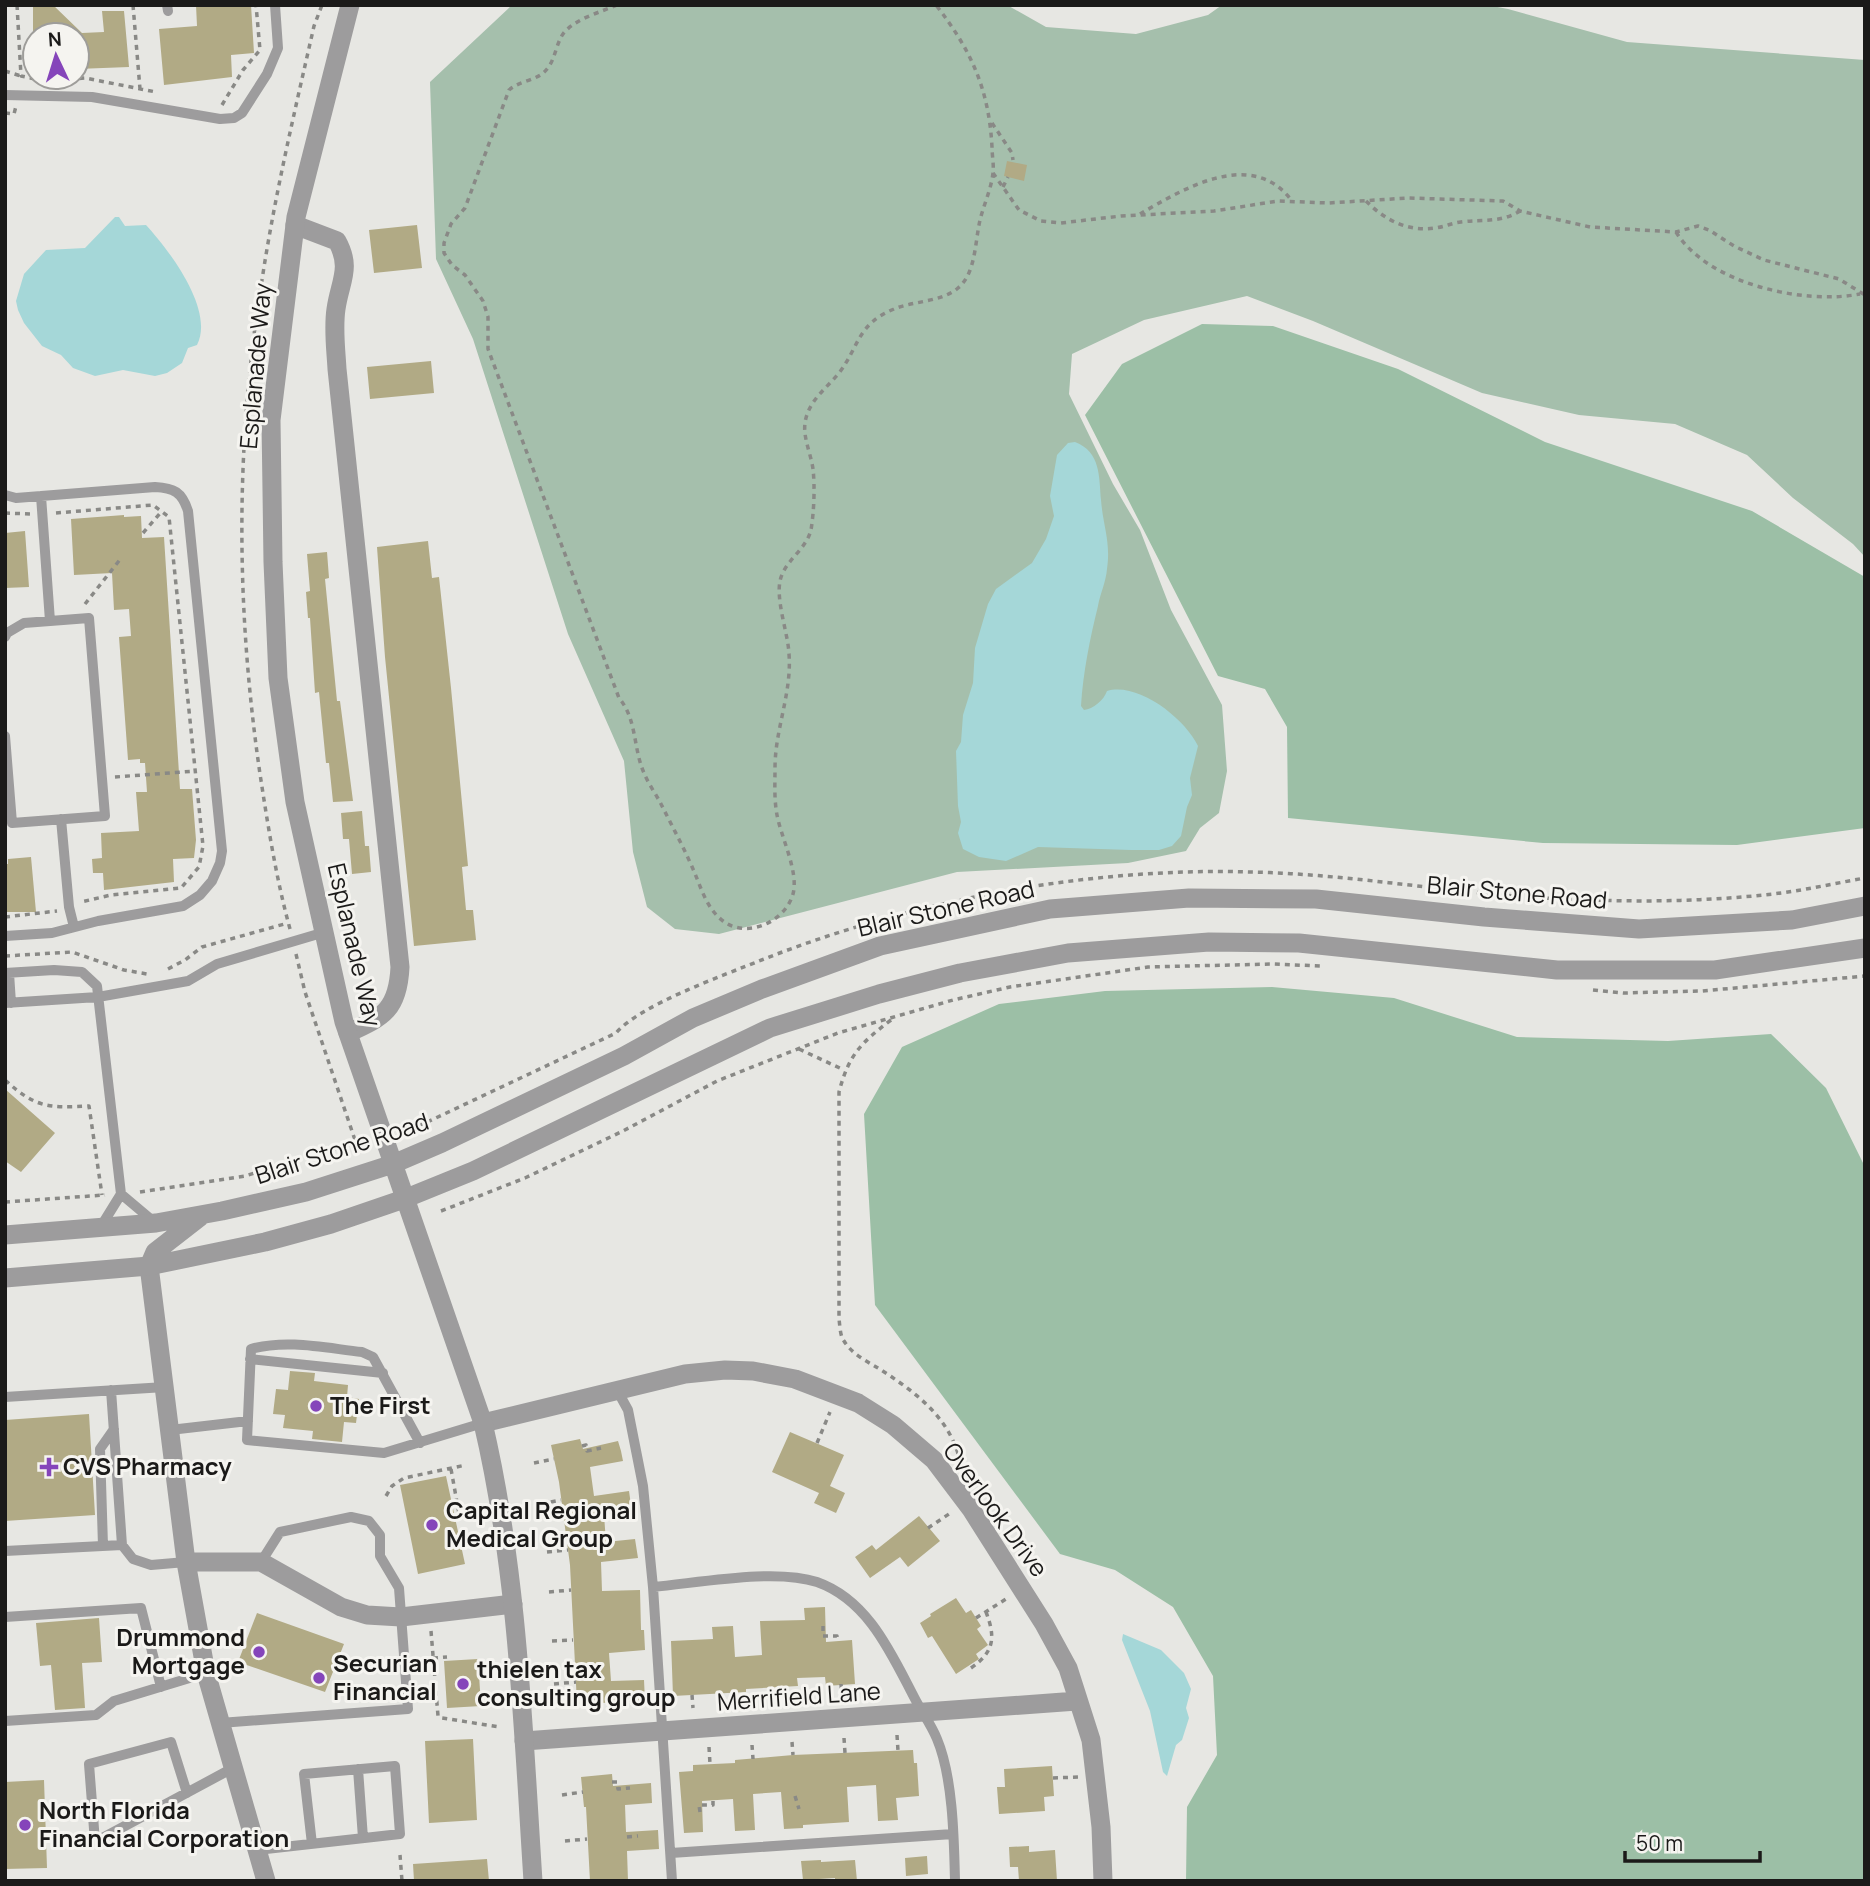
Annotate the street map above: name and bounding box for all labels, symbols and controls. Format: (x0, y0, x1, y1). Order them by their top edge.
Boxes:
north arrow (21, 21, 91, 91)
text: N (47, 26, 63, 52)
street label: Esplanade Way (231, 281, 278, 450)
street label: Esplanade Way (321, 860, 390, 1030)
street label: Blair Stone Road (1426, 867, 1609, 916)
street label: Blair Stone Road (854, 871, 1037, 944)
street label: Blair Stone Road (251, 1104, 433, 1191)
place label: The First (330, 1388, 431, 1421)
marker: The First (308, 1398, 324, 1414)
street label: Overlook Drive (936, 1435, 1056, 1583)
place label: CVS Pharmacy (63, 1449, 232, 1482)
marker: CVS Pharmacy (41, 1459, 57, 1475)
place label: Capital Regional Medical Group (446, 1493, 637, 1554)
marker: Capital Regional Medical Group (424, 1517, 440, 1533)
place label: Drummond Mortgage (116, 1620, 245, 1681)
marker: Drummond Mortgage (251, 1644, 267, 1660)
place label: Securian Financial (333, 1646, 437, 1707)
place label: thielen tax consulting group (477, 1652, 676, 1713)
marker: Securian Financial (311, 1670, 327, 1686)
street label: Merrifield Lane (716, 1673, 882, 1718)
marker: thielen tax consulting group (455, 1676, 471, 1692)
place label: North Florida Financial Corporation (39, 1793, 289, 1854)
marker: North Florida Financial Corporation (17, 1817, 33, 1833)
scale bar (1625, 1820, 1760, 1864)
text: 50 m (1636, 1829, 1683, 1857)

